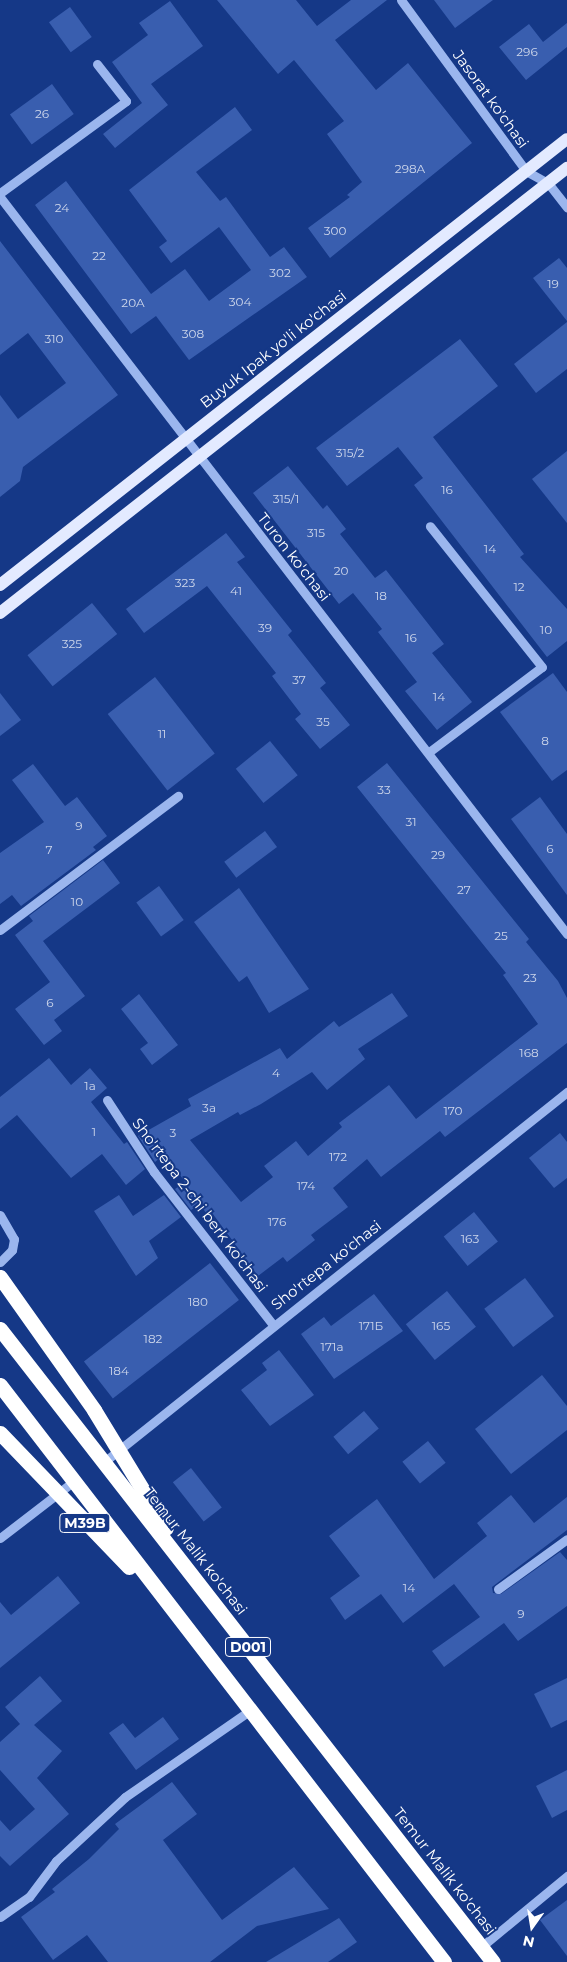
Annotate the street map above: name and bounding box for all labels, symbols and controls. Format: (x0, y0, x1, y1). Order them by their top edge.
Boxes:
house number: 296 (516, 45, 538, 59)
street label: Jasorat ko'chasi (449, 47, 533, 151)
house number: 26 (35, 107, 49, 121)
house number: 298A (395, 162, 425, 176)
house number: 24 (55, 201, 69, 215)
house number: 300 (324, 224, 346, 238)
house number: 22 (92, 249, 106, 263)
house number: 302 (269, 266, 291, 280)
house number: 19 (547, 277, 559, 291)
street label: Buyuk Ipak yo'li ko'chasi (196, 286, 350, 412)
house number: 304 (229, 295, 251, 309)
house number: 20A (121, 296, 145, 310)
house number: 308 (182, 327, 204, 341)
house number: 310 (44, 332, 64, 346)
house number: 315/2 (336, 446, 364, 460)
house number: 16 (441, 483, 453, 497)
house number: 315/1 (273, 492, 299, 506)
street label: Turon ko'chasi (254, 509, 334, 605)
house number: 315 (307, 526, 325, 540)
house number: 14 (484, 542, 496, 556)
house number: 20 (334, 564, 348, 578)
house number: 323 (175, 576, 195, 590)
house number: 12 (513, 580, 525, 594)
house number: 41 (230, 584, 242, 598)
house number: 18 (375, 589, 387, 603)
house number: 39 (258, 621, 272, 635)
house number: 10 (540, 623, 552, 637)
house number: 16 (405, 631, 417, 645)
house number: 325 (62, 637, 82, 651)
house number: 37 (292, 673, 306, 687)
house number: 14 (433, 690, 445, 704)
house number: 35 (316, 715, 330, 729)
house number: 11 (158, 727, 166, 741)
house number: 8 (541, 734, 549, 748)
house number: 33 (377, 783, 391, 797)
house number: 31 (405, 815, 417, 829)
house number: 9 (75, 819, 83, 833)
house number: 6 (546, 842, 554, 856)
house number: 7 (45, 843, 53, 857)
house number: 29 (431, 848, 445, 862)
house number: 27 (457, 883, 471, 897)
house number: 10 (71, 895, 83, 909)
house number: 25 (494, 929, 508, 943)
house number: 23 (523, 971, 537, 985)
house number: 6 (46, 996, 54, 1010)
house number: 168 (519, 1046, 539, 1060)
house number: 4 (272, 1066, 280, 1080)
house number: 1а (84, 1079, 96, 1093)
house number: 3а (202, 1101, 216, 1115)
house number: 170 (443, 1104, 463, 1118)
street label: Sho'rtepa 2-chi berk ko'chasi (129, 1114, 271, 1296)
house number: 1 (92, 1125, 96, 1139)
house number: 3 (170, 1126, 176, 1140)
house number: 172 (329, 1150, 347, 1164)
house number: 174 (297, 1179, 315, 1193)
house number: 176 (268, 1215, 286, 1229)
street label: Sho'rtepa ko'chasi (267, 1216, 385, 1314)
house number: 163 (461, 1232, 479, 1246)
house number: 180 (188, 1295, 208, 1309)
house number: 171Б (359, 1319, 383, 1333)
house number: 165 (432, 1319, 450, 1333)
house number: 182 (144, 1332, 162, 1346)
house number: 171а (321, 1340, 343, 1354)
house number: 184 (109, 1364, 129, 1378)
street label: Temur Malik ko'chasi (141, 1484, 251, 1618)
road number: M39B (59, 1512, 111, 1535)
house number: 14 (403, 1581, 415, 1595)
house number: 9 (517, 1607, 525, 1621)
road number: D001 (224, 1635, 272, 1658)
street label: Temur Malik ko'chasi (390, 1804, 500, 1938)
north arrow (507, 1902, 557, 1952)
text: N (521, 1932, 536, 1952)

